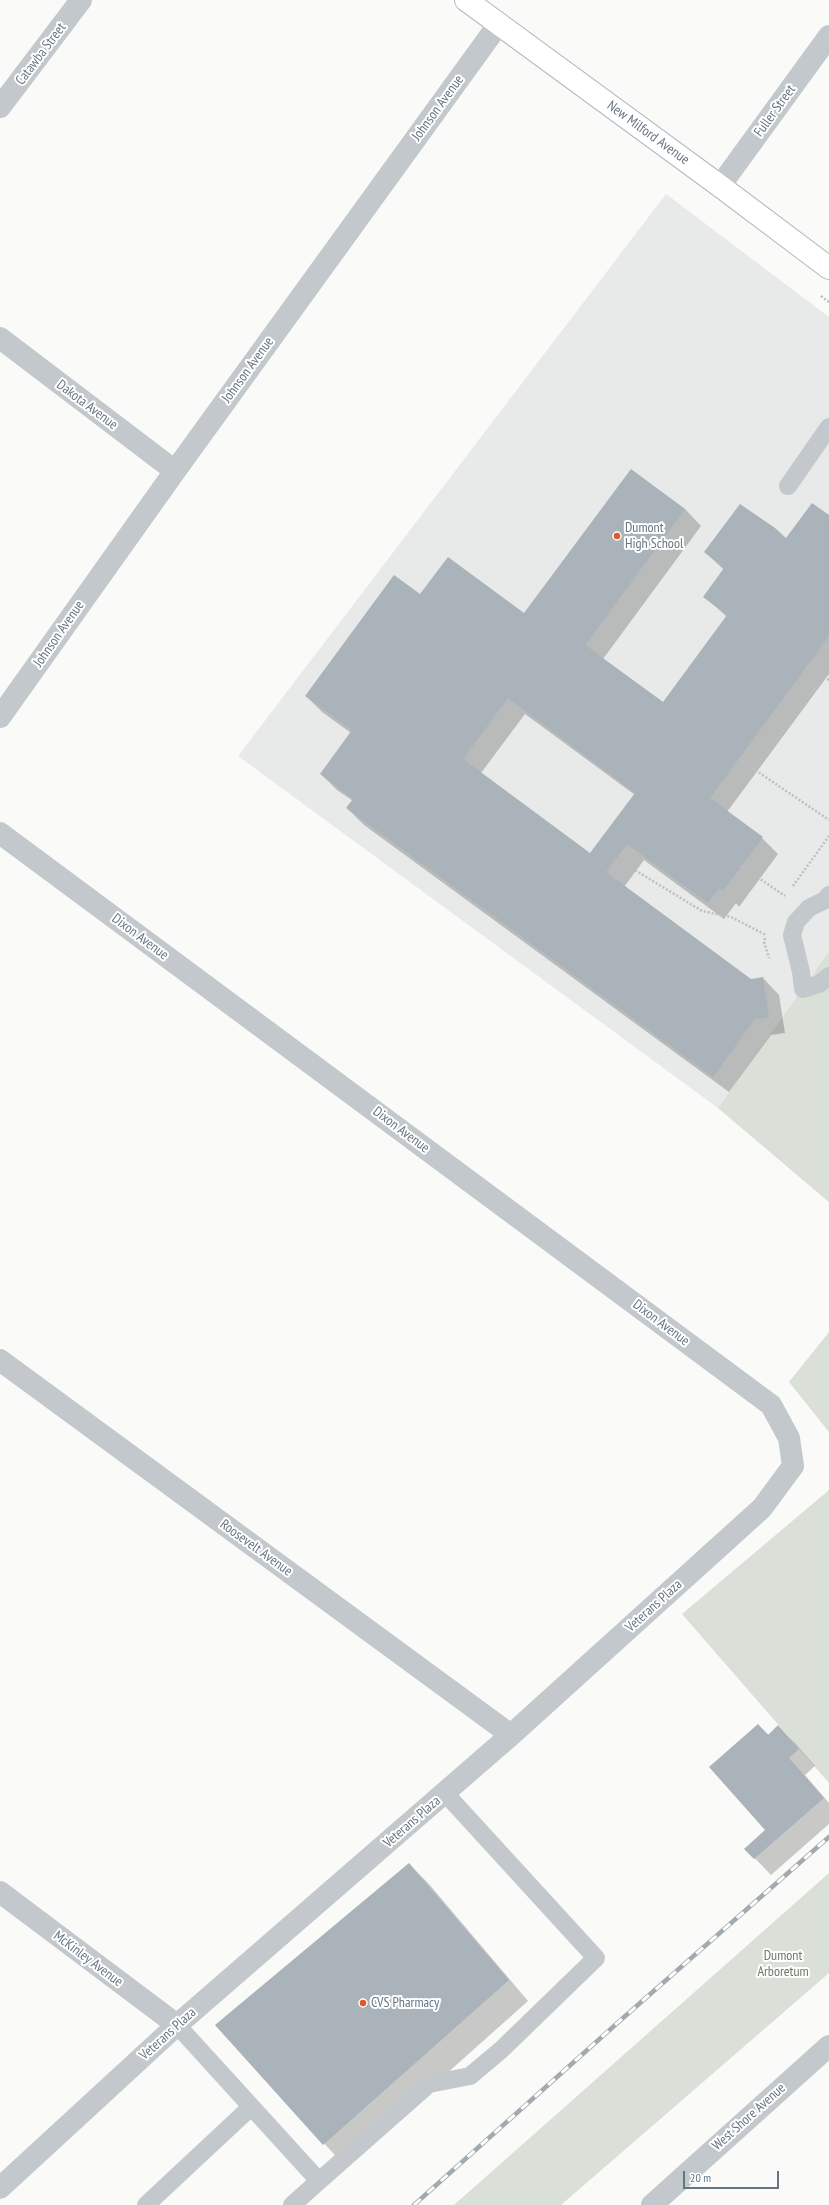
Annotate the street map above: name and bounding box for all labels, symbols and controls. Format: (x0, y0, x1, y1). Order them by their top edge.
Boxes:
street label: Catawba Street (12, 20, 70, 88)
street label: Johnson Avenue (409, 72, 467, 144)
street label: Fuller Street (751, 82, 799, 140)
street label: New Milford Avenue (604, 98, 692, 168)
street label: Johnson Avenue (219, 334, 277, 406)
street label: Dakota Avenue (53, 377, 121, 433)
place label: Dumont High School (625, 520, 683, 552)
marker: Dumont High School (612, 531, 622, 541)
street label: Johnson Avenue (30, 598, 88, 670)
street label: Dixon Avenue (108, 910, 172, 964)
street label: Dixon Avenue (369, 1103, 433, 1157)
street label: Dixon Avenue (629, 1296, 693, 1350)
street label: Roosevelt Avenue (217, 1516, 295, 1580)
street label: Veterans Plaza (622, 1576, 686, 1636)
street label: Veterans Plaza (380, 1793, 444, 1851)
street label: McKinley Avenue (50, 1927, 126, 1991)
park label: Dumont Arboretum (757, 1948, 809, 1980)
place label: CVS Pharmacy (371, 1995, 439, 2011)
marker: CVS Pharmacy (358, 1998, 368, 2008)
street label: Veterans Plaza (136, 2004, 200, 2064)
street label: West Shore Avenue (709, 2080, 789, 2154)
scale bar (685, 2163, 781, 2189)
text: 20 m (690, 2170, 711, 2185)

